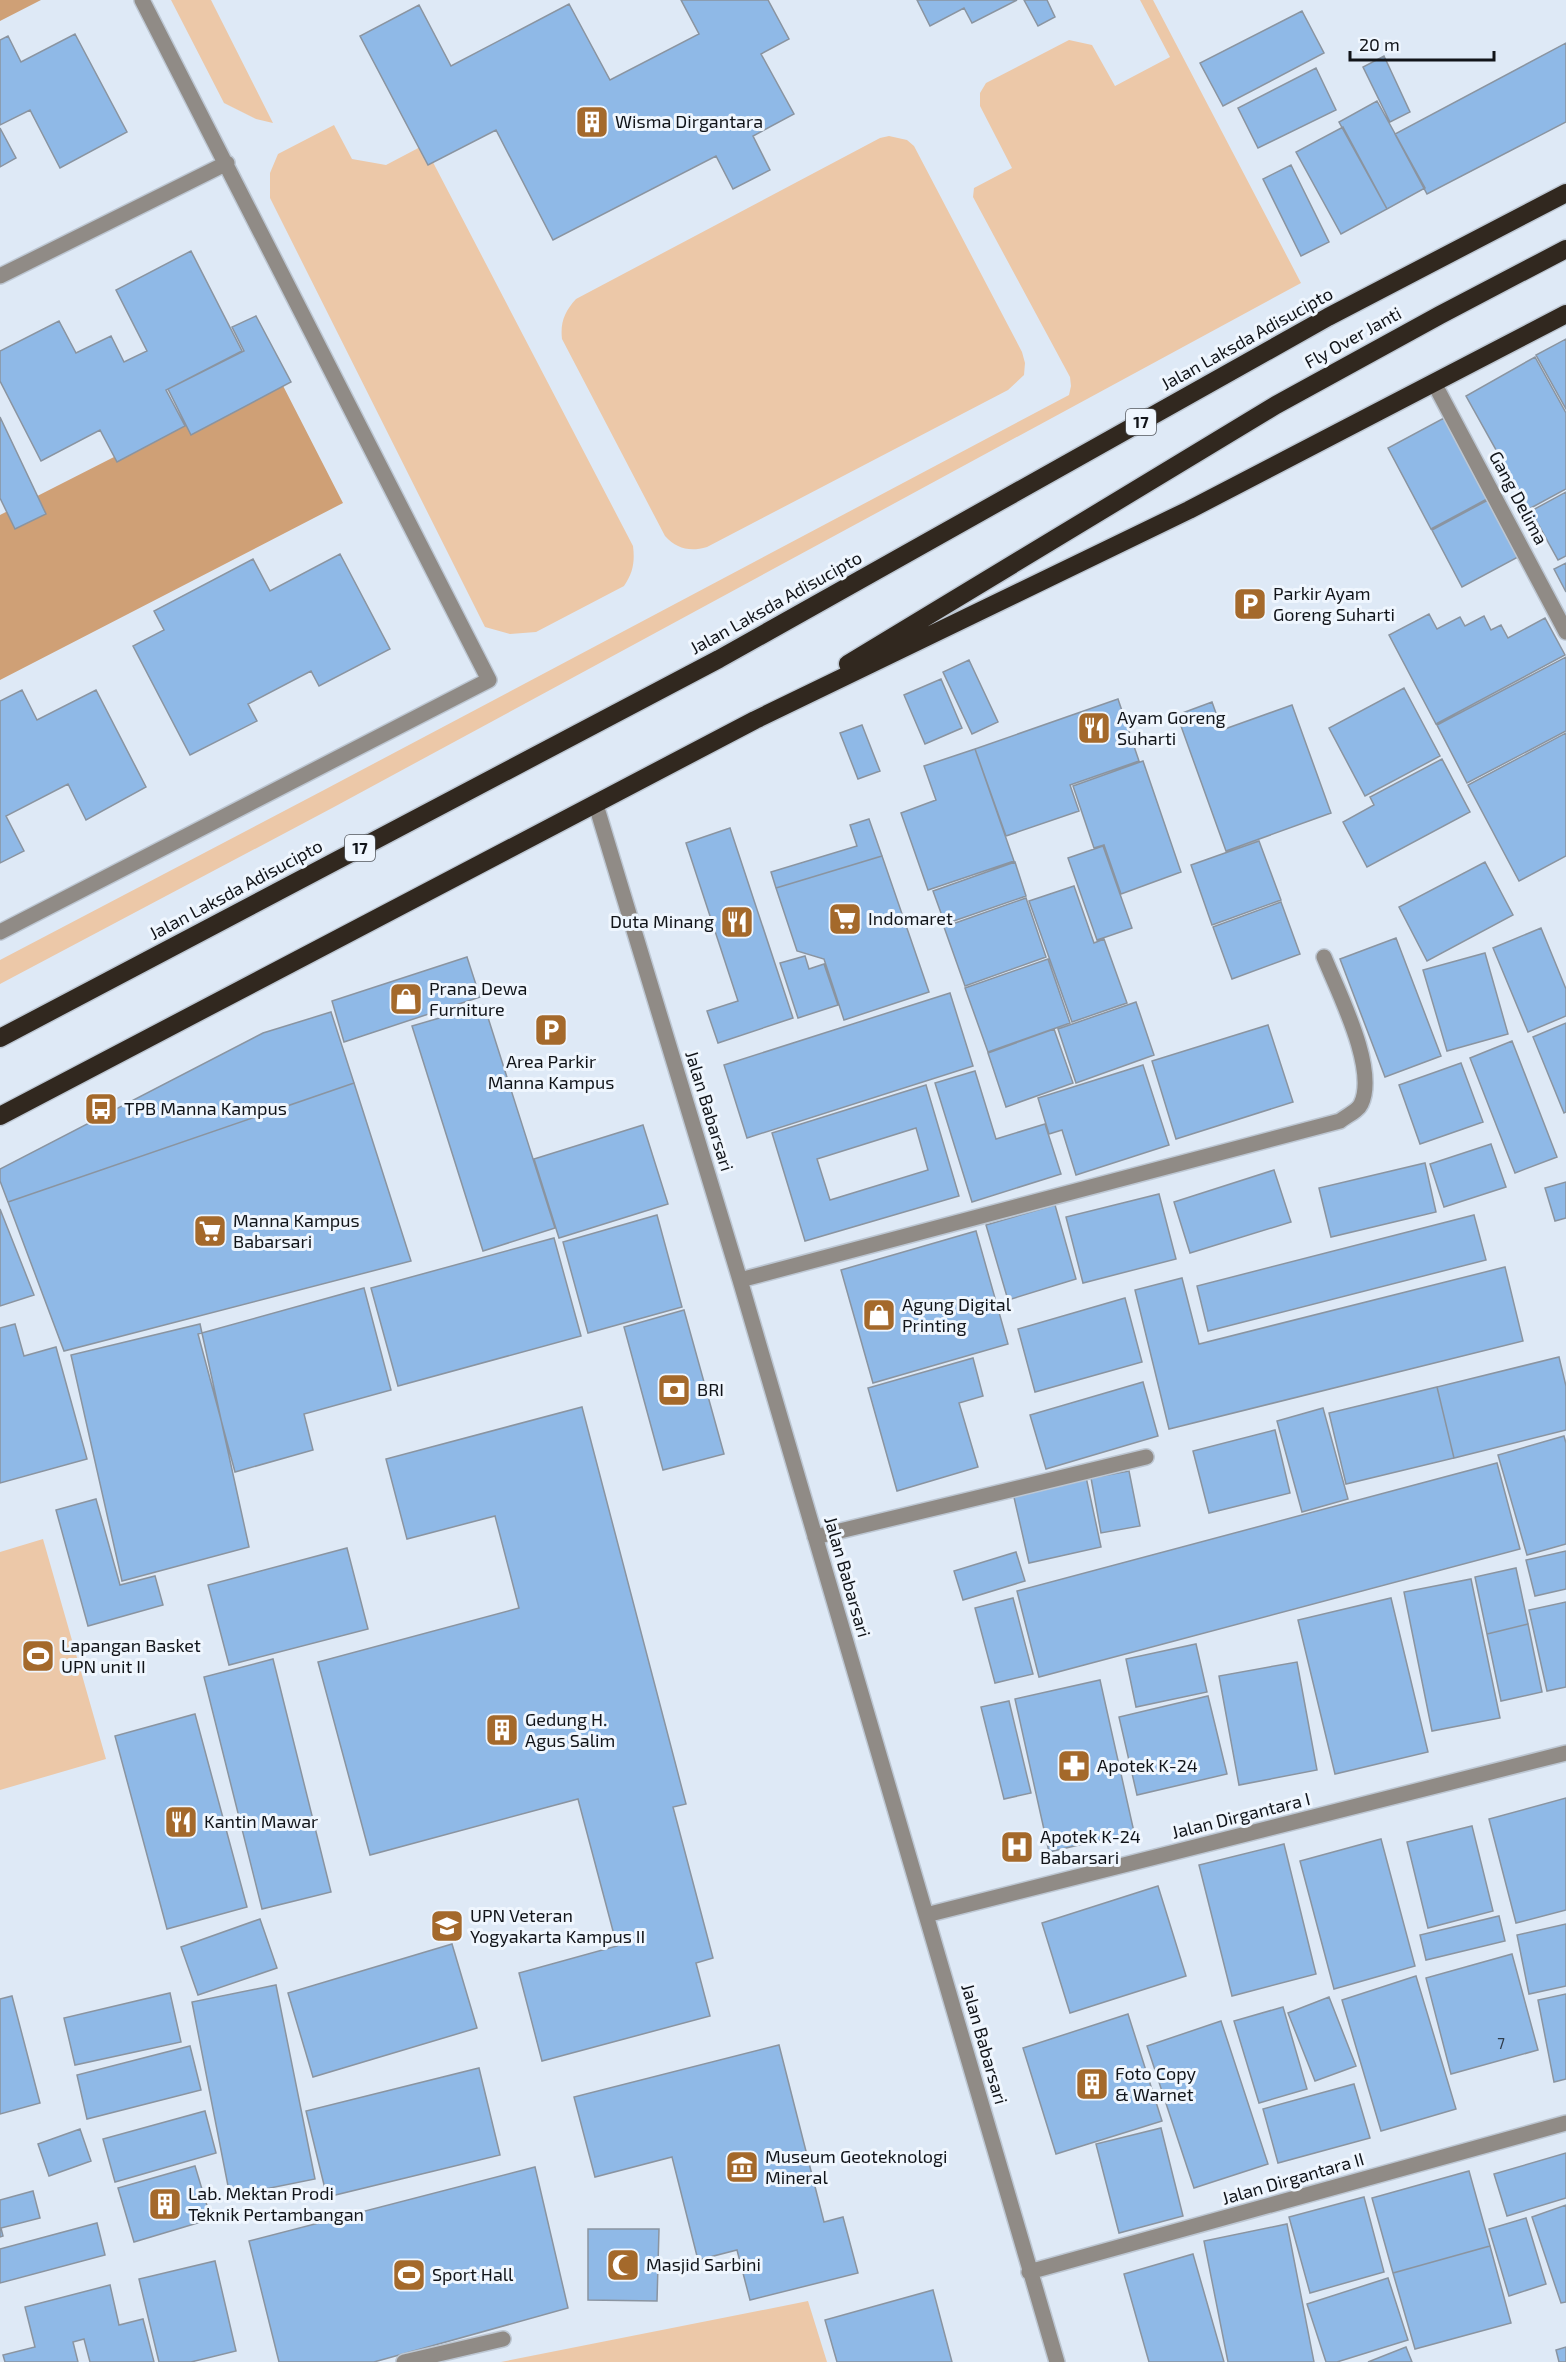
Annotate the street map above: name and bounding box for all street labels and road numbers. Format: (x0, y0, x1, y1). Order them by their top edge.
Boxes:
street label: Jalan Laksda Adisucipto (1157, 282, 1336, 395)
street label: Fly Over Janti (1300, 302, 1405, 373)
road number: 17 (1126, 409, 1156, 435)
street label: Gang Delima (1485, 447, 1553, 548)
street label: Jalan Laksda Adisucipto (686, 546, 865, 659)
street label: Jalan Laksda Adisucipto (145, 834, 326, 944)
road number: 17 (345, 835, 375, 861)
street label: Jalan Babarsari (681, 1048, 739, 1174)
street label: Jalan Babarsari (820, 1514, 876, 1640)
street label: Jalan Dirgantara I (1169, 1787, 1312, 1843)
street label: Jalan Babarsari (957, 1981, 1013, 2107)
street label: Jalan Dirgantara II (1219, 2147, 1366, 2209)

